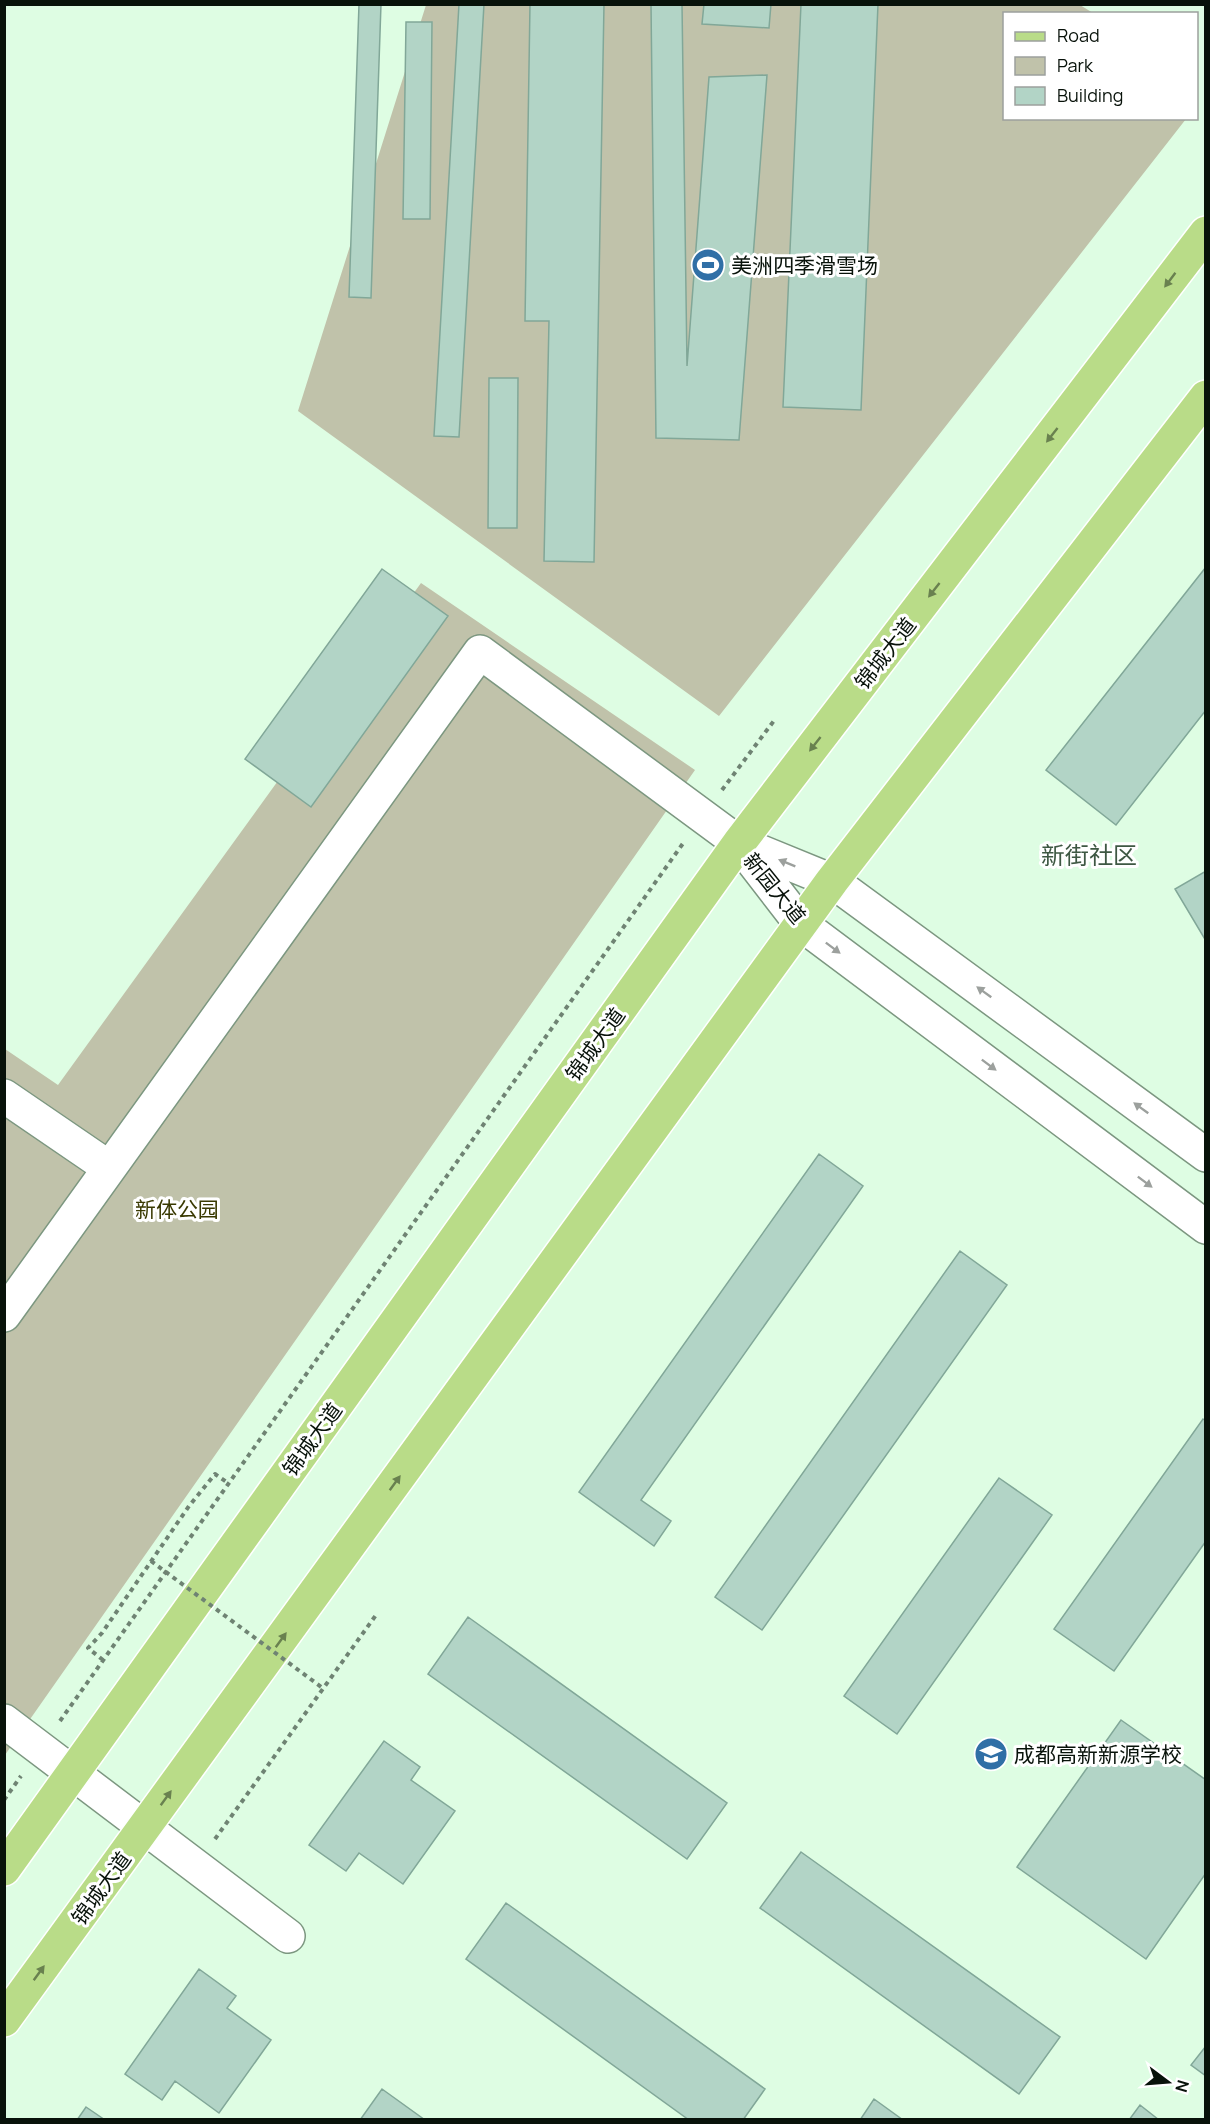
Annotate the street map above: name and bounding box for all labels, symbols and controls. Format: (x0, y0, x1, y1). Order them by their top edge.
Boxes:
legend (1003, 12, 1198, 120)
text: Road (1057, 23, 1100, 47)
text: Park (1057, 53, 1094, 77)
text: Building (1057, 83, 1123, 107)
sports icon: 美洲四季滑雪场 (690, 247, 726, 283)
place label: 美洲四季滑雪场 (731, 251, 878, 279)
one-way arrow (1164, 272, 1177, 288)
one-way arrow (1047, 428, 1059, 443)
one-way arrow (927, 582, 940, 598)
street label: 锦城大道 (848, 611, 922, 695)
one-way arrow (809, 737, 821, 752)
district label: 新街社区 (1041, 838, 1137, 871)
street label: 新园大道 (738, 847, 812, 929)
one-way arrow (778, 858, 796, 867)
one-way arrow (826, 942, 841, 954)
one-way arrow (977, 987, 992, 999)
street label: 锦城大道 (559, 1002, 631, 1086)
one-way arrow (982, 1059, 997, 1071)
one-way arrow (1134, 1102, 1149, 1114)
one-way arrow (1137, 1176, 1153, 1188)
park label: 新体公园 (135, 1195, 219, 1223)
street label: 锦城大道 (276, 1397, 348, 1481)
one-way arrow (389, 1475, 401, 1491)
one-way arrow (274, 1633, 286, 1648)
school or university icon: 成都高新新源学校 (973, 1736, 1009, 1772)
place label: 成都高新新源学校 (1014, 1740, 1182, 1768)
one-way arrow (160, 1791, 172, 1807)
street label: 锦城大道 (65, 1846, 137, 1930)
one-way arrow (33, 1965, 45, 1981)
north arrow (1138, 2052, 1198, 2112)
text: N (1170, 2078, 1195, 2095)

